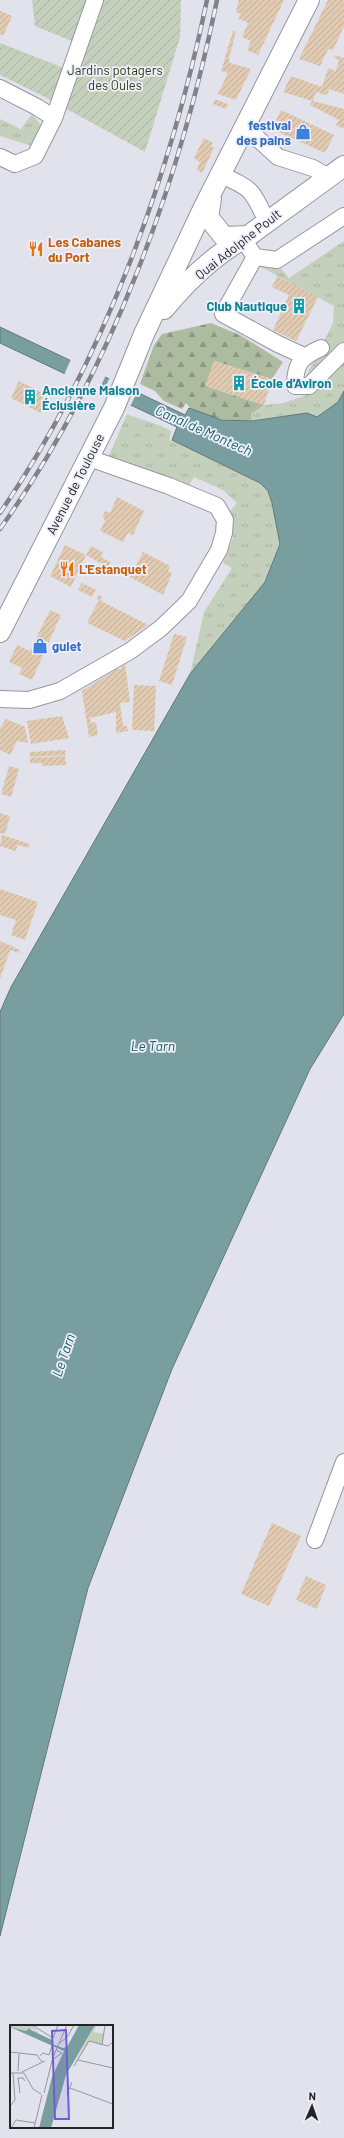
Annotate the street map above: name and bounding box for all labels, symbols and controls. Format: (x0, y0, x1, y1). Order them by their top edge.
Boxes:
park label: Jardins potagers des Oules (67, 62, 163, 93)
place label: festival des pains (236, 117, 291, 148)
shop icon: festival des pains (294, 123, 312, 141)
street label: Quai Adolphe Poult (192, 205, 284, 283)
place label: Les Cabanes du Port (48, 234, 122, 265)
restaurant icon: Les Cabanes du Port (27, 240, 45, 258)
building icon: Club Nautique (290, 297, 308, 315)
place label: Club Nautique (206, 298, 287, 314)
building icon: École d'Aviron (230, 374, 248, 392)
place label: École d'Aviron (251, 375, 331, 391)
place label: Ancienne Maison Éclusière (42, 382, 139, 413)
building icon: Ancienne Maison Éclusière (21, 388, 39, 406)
water label: Canal de Montech (153, 401, 255, 459)
street label: Avenue de Toulouse (43, 431, 107, 537)
restaurant icon: L'Estanquet (58, 560, 76, 578)
place label: L'Estanquet (79, 561, 147, 577)
shop icon: guiet (31, 637, 49, 655)
place label: guiet (52, 638, 82, 654)
water label: Le Tarn (131, 1037, 175, 1054)
water label: Le Tarn (48, 1331, 78, 1379)
inset map (10, 2025, 113, 2128)
north arrow (292, 2086, 332, 2126)
text: N (308, 2089, 316, 2102)

